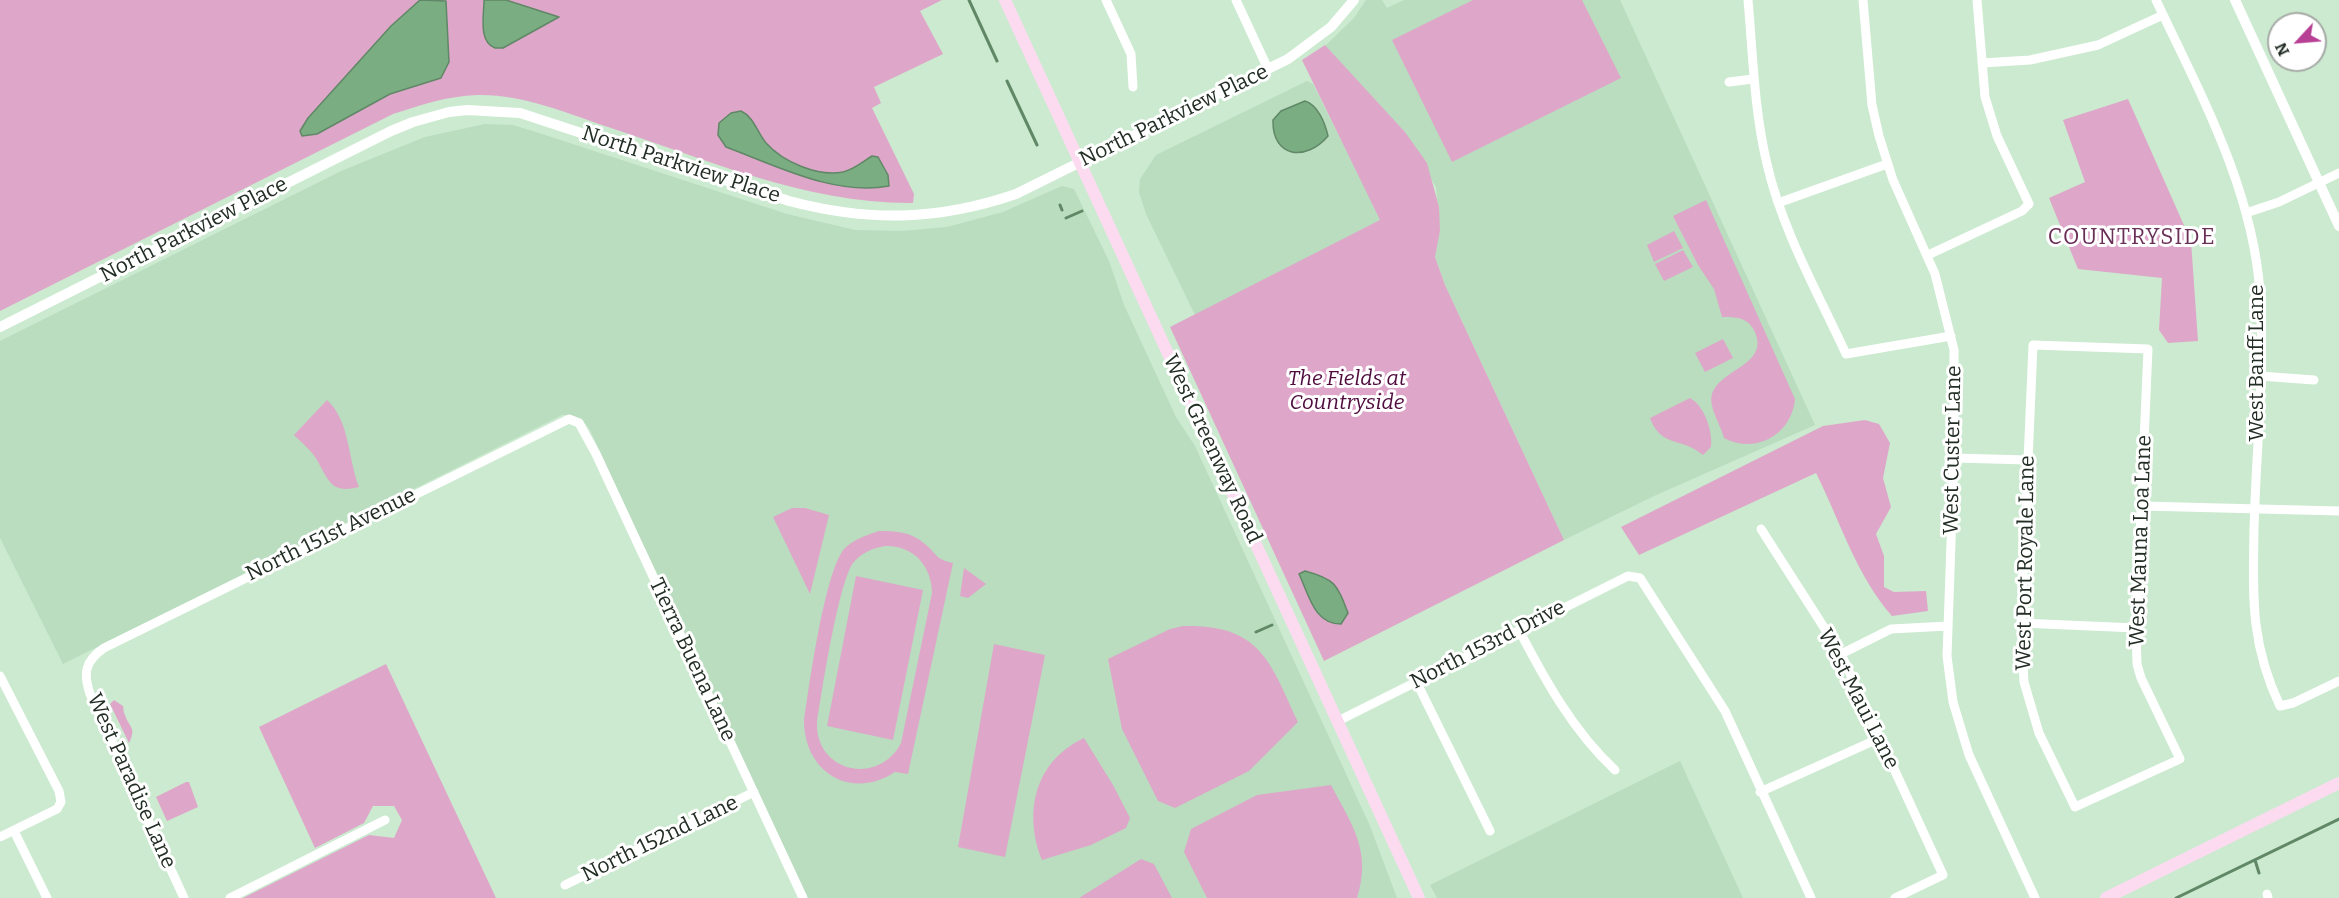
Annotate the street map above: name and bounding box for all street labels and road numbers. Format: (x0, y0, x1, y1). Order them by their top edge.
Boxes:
street label: North Parkview Place (1075, 59, 1273, 173)
street label: North Parkview Place (579, 121, 783, 209)
street label: North Parkview Place (96, 172, 292, 288)
street label: West Banff Lane (2244, 284, 2270, 442)
street label: West Greenway Road (1157, 351, 1267, 547)
street label: West Custer Lane (1939, 365, 1967, 535)
street label: West Mauna Loa Lane (2125, 435, 2157, 647)
street label: West Port Royale Lane (2012, 455, 2040, 671)
street label: North 151st Avenue (242, 483, 420, 587)
street label: Tierra Buena Lane (643, 574, 741, 746)
street label: North 153rd Drive (1406, 595, 1570, 695)
street label: West Maui Lane (1812, 625, 1904, 773)
street label: West Paradise Lane (81, 690, 181, 872)
street label: North 152nd Lane (578, 790, 742, 888)

